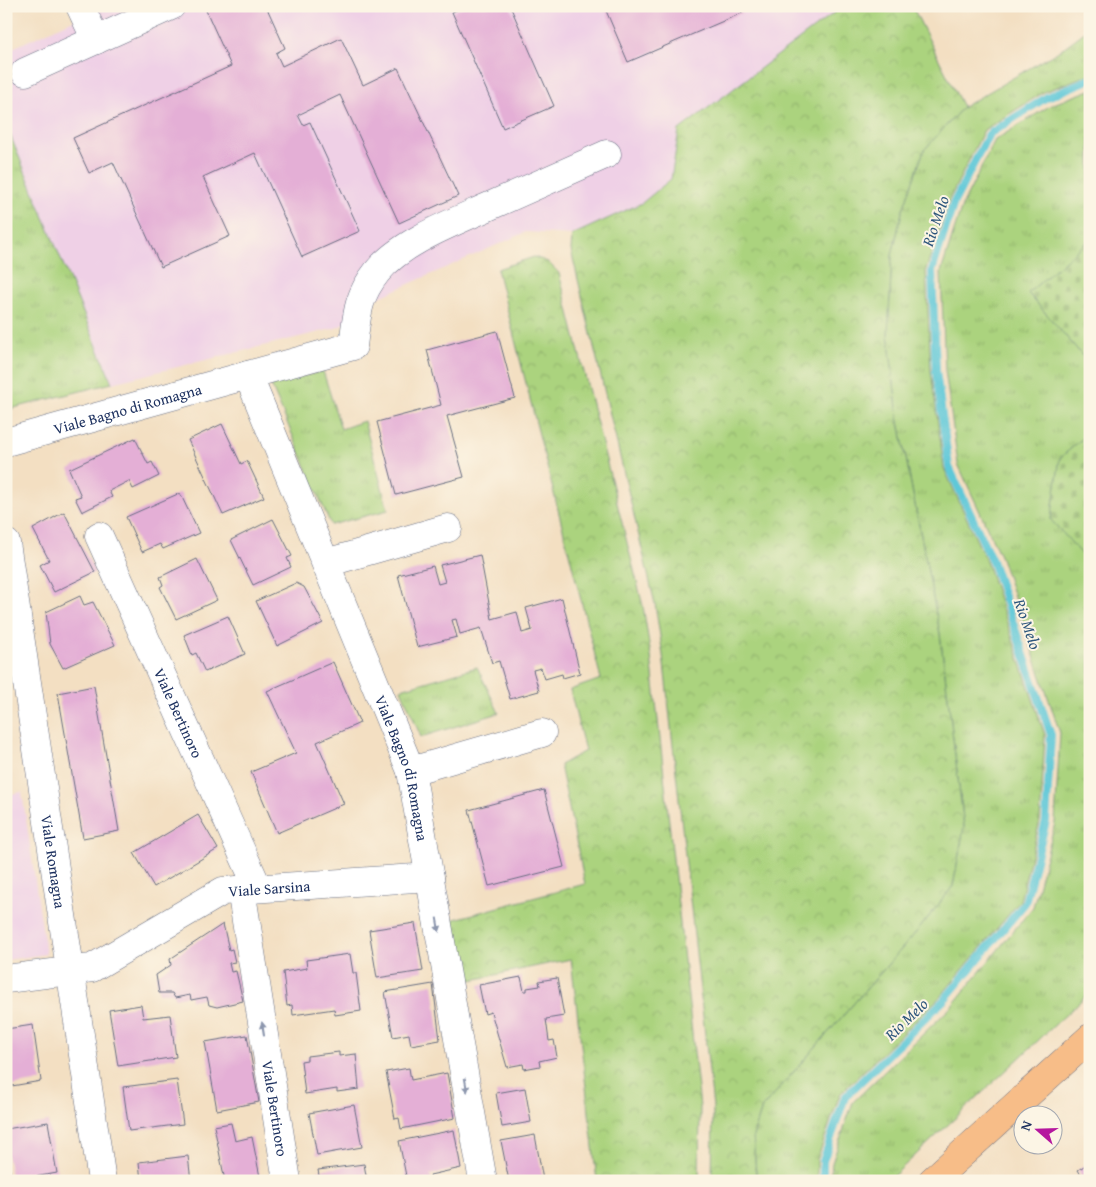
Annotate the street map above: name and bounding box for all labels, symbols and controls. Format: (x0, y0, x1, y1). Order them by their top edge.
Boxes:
water label: Rio Melo (915, 192, 955, 250)
street label: Viale Bagno di Romagna (51, 378, 204, 439)
water label: Rio Melo (1008, 595, 1048, 653)
street label: Viale Bertinoro (149, 664, 208, 762)
street label: Viale Bagno di Romagna (370, 692, 434, 843)
street label: Viale Romagna (37, 813, 71, 910)
street label: Viale Sarsina (228, 875, 311, 901)
one-way arrow (434, 917, 442, 933)
water label: Rio Melo (878, 992, 933, 1046)
one-way arrow (259, 1021, 267, 1037)
street label: Viale Bertinoro (258, 1059, 293, 1158)
one-way arrow (462, 1077, 470, 1093)
north arrow (1014, 1104, 1064, 1154)
text: N (1015, 1117, 1037, 1133)

